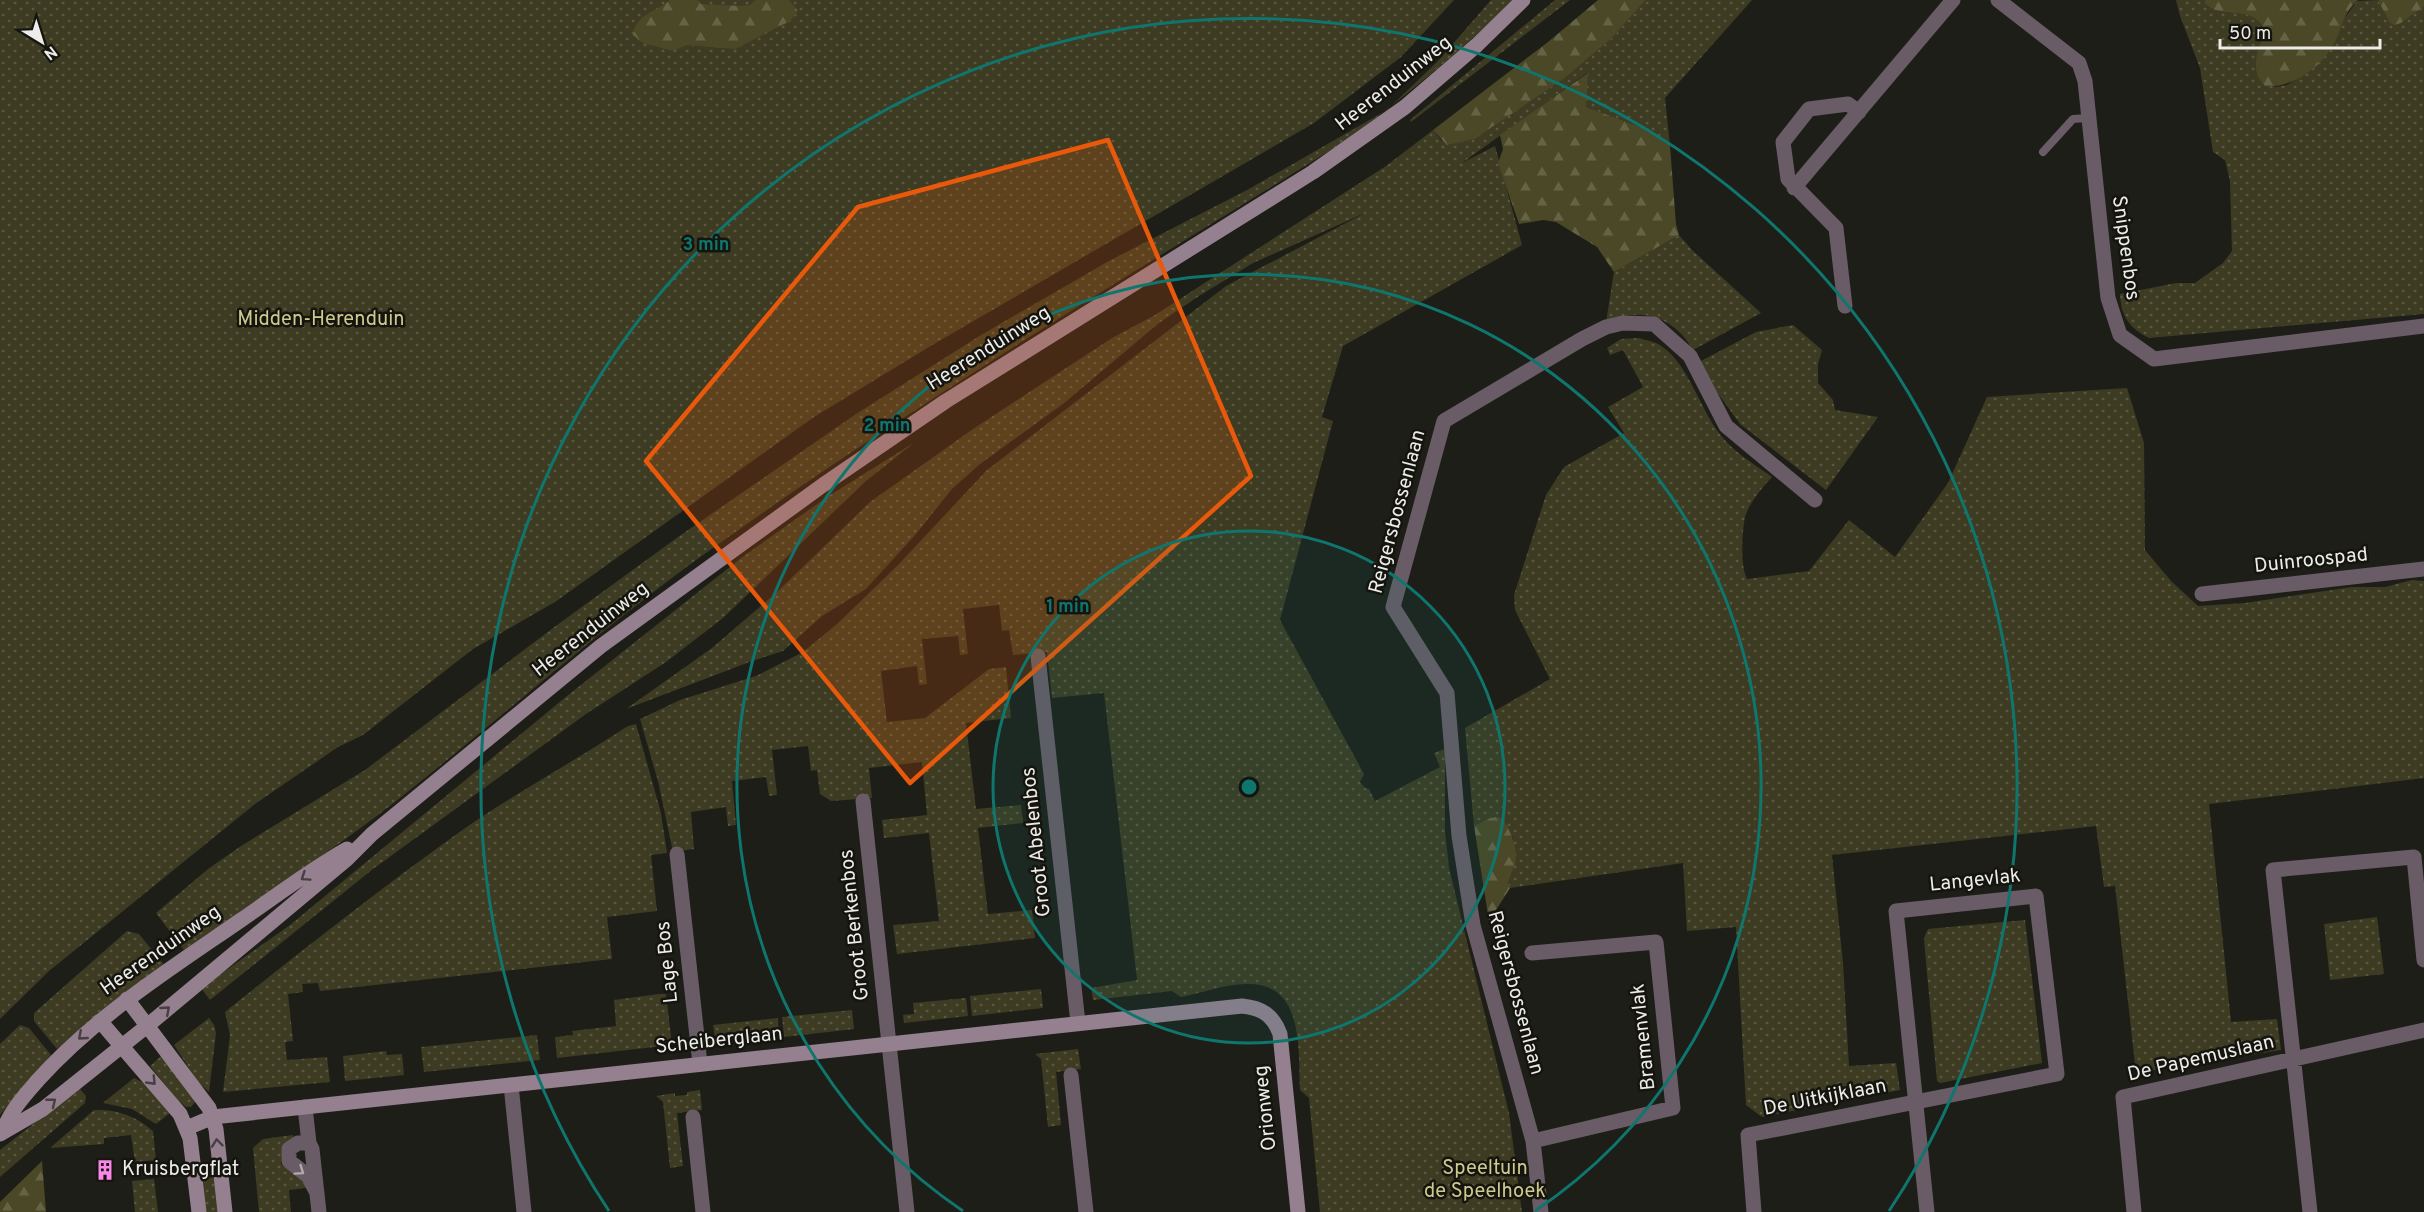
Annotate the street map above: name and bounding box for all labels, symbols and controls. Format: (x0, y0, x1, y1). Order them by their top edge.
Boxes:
north arrow (12, 12, 72, 72)
scale bar (2220, 12, 2380, 50)
text: 50 m (2229, 23, 2271, 46)
street label: Heerenduinweg (1330, 30, 1458, 138)
text: N (39, 41, 61, 64)
street label: Snippenbos (2105, 194, 2145, 302)
text: 3 min (683, 234, 729, 257)
street label: Heerenduinweg (922, 301, 1056, 397)
park label: Midden-Herenduin (237, 307, 405, 333)
text: 2 min (863, 415, 911, 438)
street label: Reigersbossenlaan (1364, 427, 1432, 597)
street label: Duinroospad (2253, 542, 2369, 580)
street label: Heerenduinweg (527, 576, 655, 684)
text: 1 min (1046, 596, 1090, 619)
street label: Groot Abelenbos (1016, 766, 1058, 918)
centre of rings (1239, 777, 1259, 797)
street label: Groot Berkenbos (834, 848, 876, 1002)
street label: Langevlak (1928, 863, 2022, 899)
one-way arrow (300, 870, 311, 881)
street label: Heerenduinweg (96, 900, 226, 1002)
street label: Reigersbossenlaan (1481, 908, 1549, 1078)
street label: Lage Bos (651, 920, 685, 1004)
street label: Bramenvlak (1625, 982, 1663, 1092)
one-way arrow (159, 1006, 170, 1017)
street label: Scheiberglaan (654, 1021, 784, 1061)
one-way arrow (78, 1029, 89, 1040)
street label: De Papemuslaan (2125, 1029, 2277, 1089)
street label: Orionweg (1249, 1064, 1283, 1152)
street label: De Uitkijklaan (1761, 1073, 1889, 1123)
one-way arrow (145, 1075, 156, 1085)
one-way arrow (46, 1098, 57, 1109)
one-way arrow (211, 1139, 224, 1148)
park label: Speeltuin de Speelhoek (1424, 1156, 1546, 1205)
place label: Kruisbergflat (122, 1157, 239, 1183)
building icon: Kruisbergflat (93, 1158, 117, 1182)
one-way arrow (294, 1164, 305, 1175)

